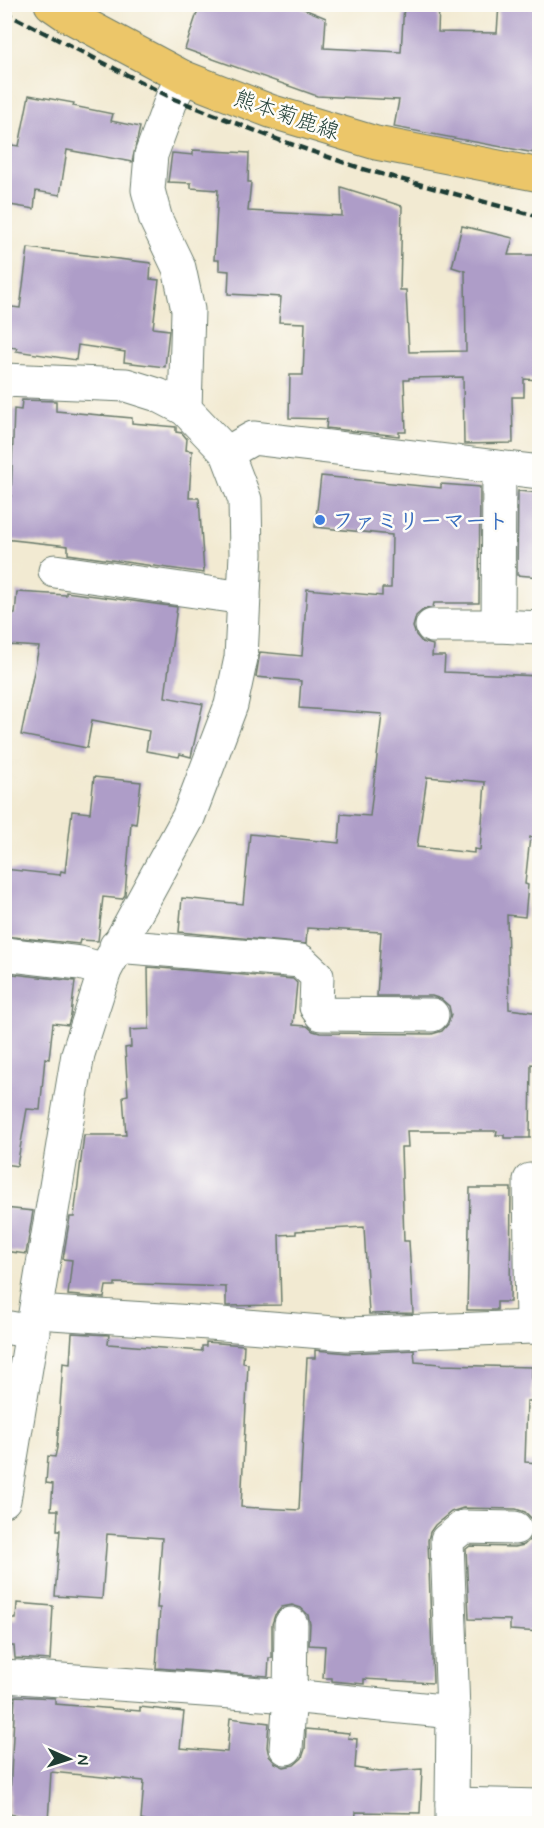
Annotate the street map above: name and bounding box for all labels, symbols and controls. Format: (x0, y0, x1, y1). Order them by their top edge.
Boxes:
street label: 熊本菊鹿線 (230, 85, 343, 147)
place label: ファミリーマート (332, 508, 509, 536)
marker: ファミリーマート (313, 513, 327, 527)
north arrow (39, 1729, 99, 1789)
text: N (72, 1754, 93, 1766)

